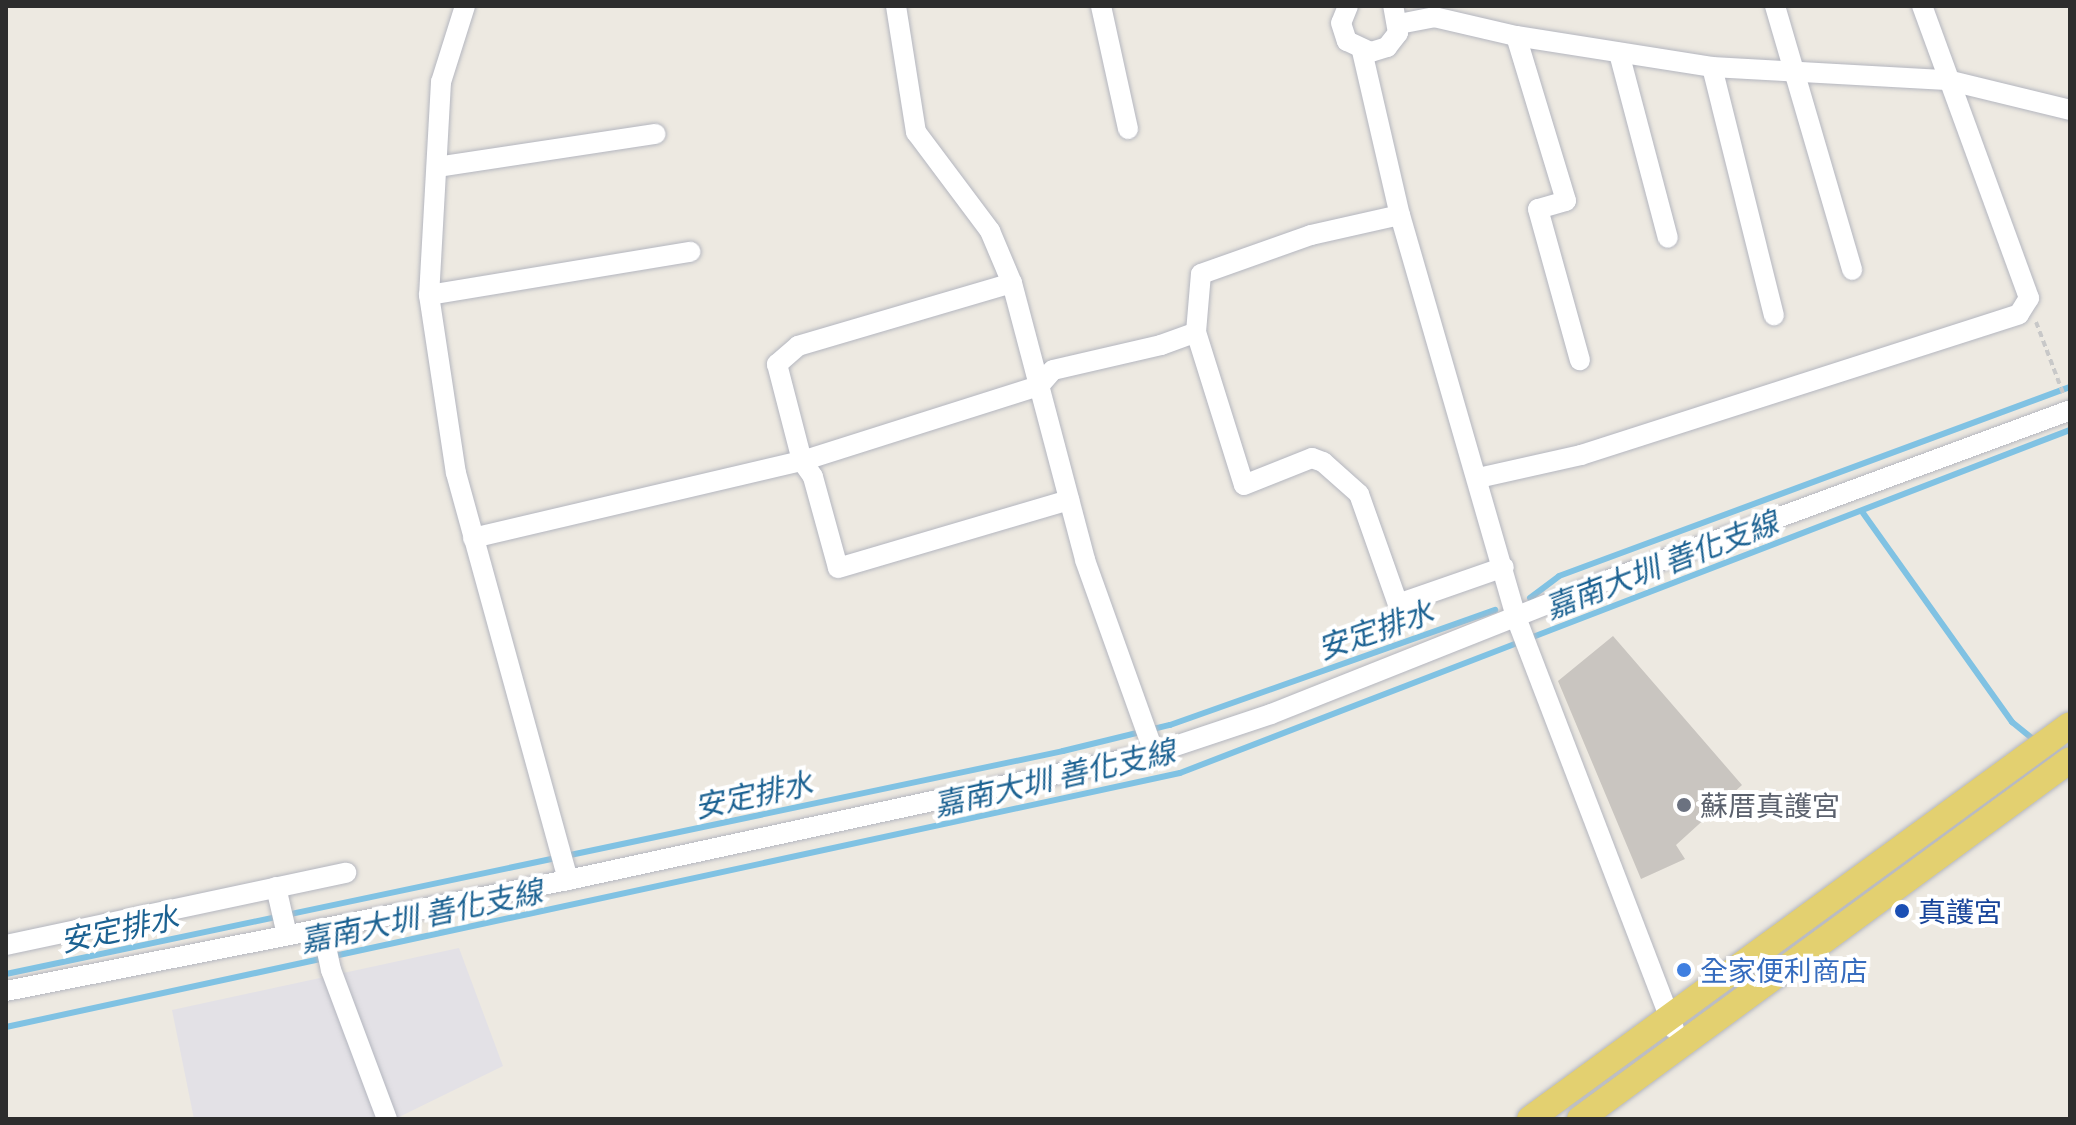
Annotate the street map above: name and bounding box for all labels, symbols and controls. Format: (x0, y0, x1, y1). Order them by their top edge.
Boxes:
water label: 嘉南大圳 善化支線 (1539, 503, 1783, 625)
water label: 安定排水 (1312, 592, 1438, 666)
water label: 嘉南大圳 善化支線 (930, 732, 1178, 822)
water label: 安定排水 (691, 764, 815, 824)
place label: 蘇厝真護宮 (1700, 788, 1840, 822)
marker: 蘇厝真護宮 (1675, 796, 1693, 814)
water label: 嘉南大圳 善化支線 (297, 872, 545, 958)
place label: 真護宮 (1918, 894, 2002, 928)
water label: 安定排水 (57, 898, 181, 958)
marker: 真護宮 (1893, 902, 1911, 920)
place label: 全家便利商店 (1700, 953, 1868, 987)
marker: 全家便利商店 (1675, 961, 1693, 979)

